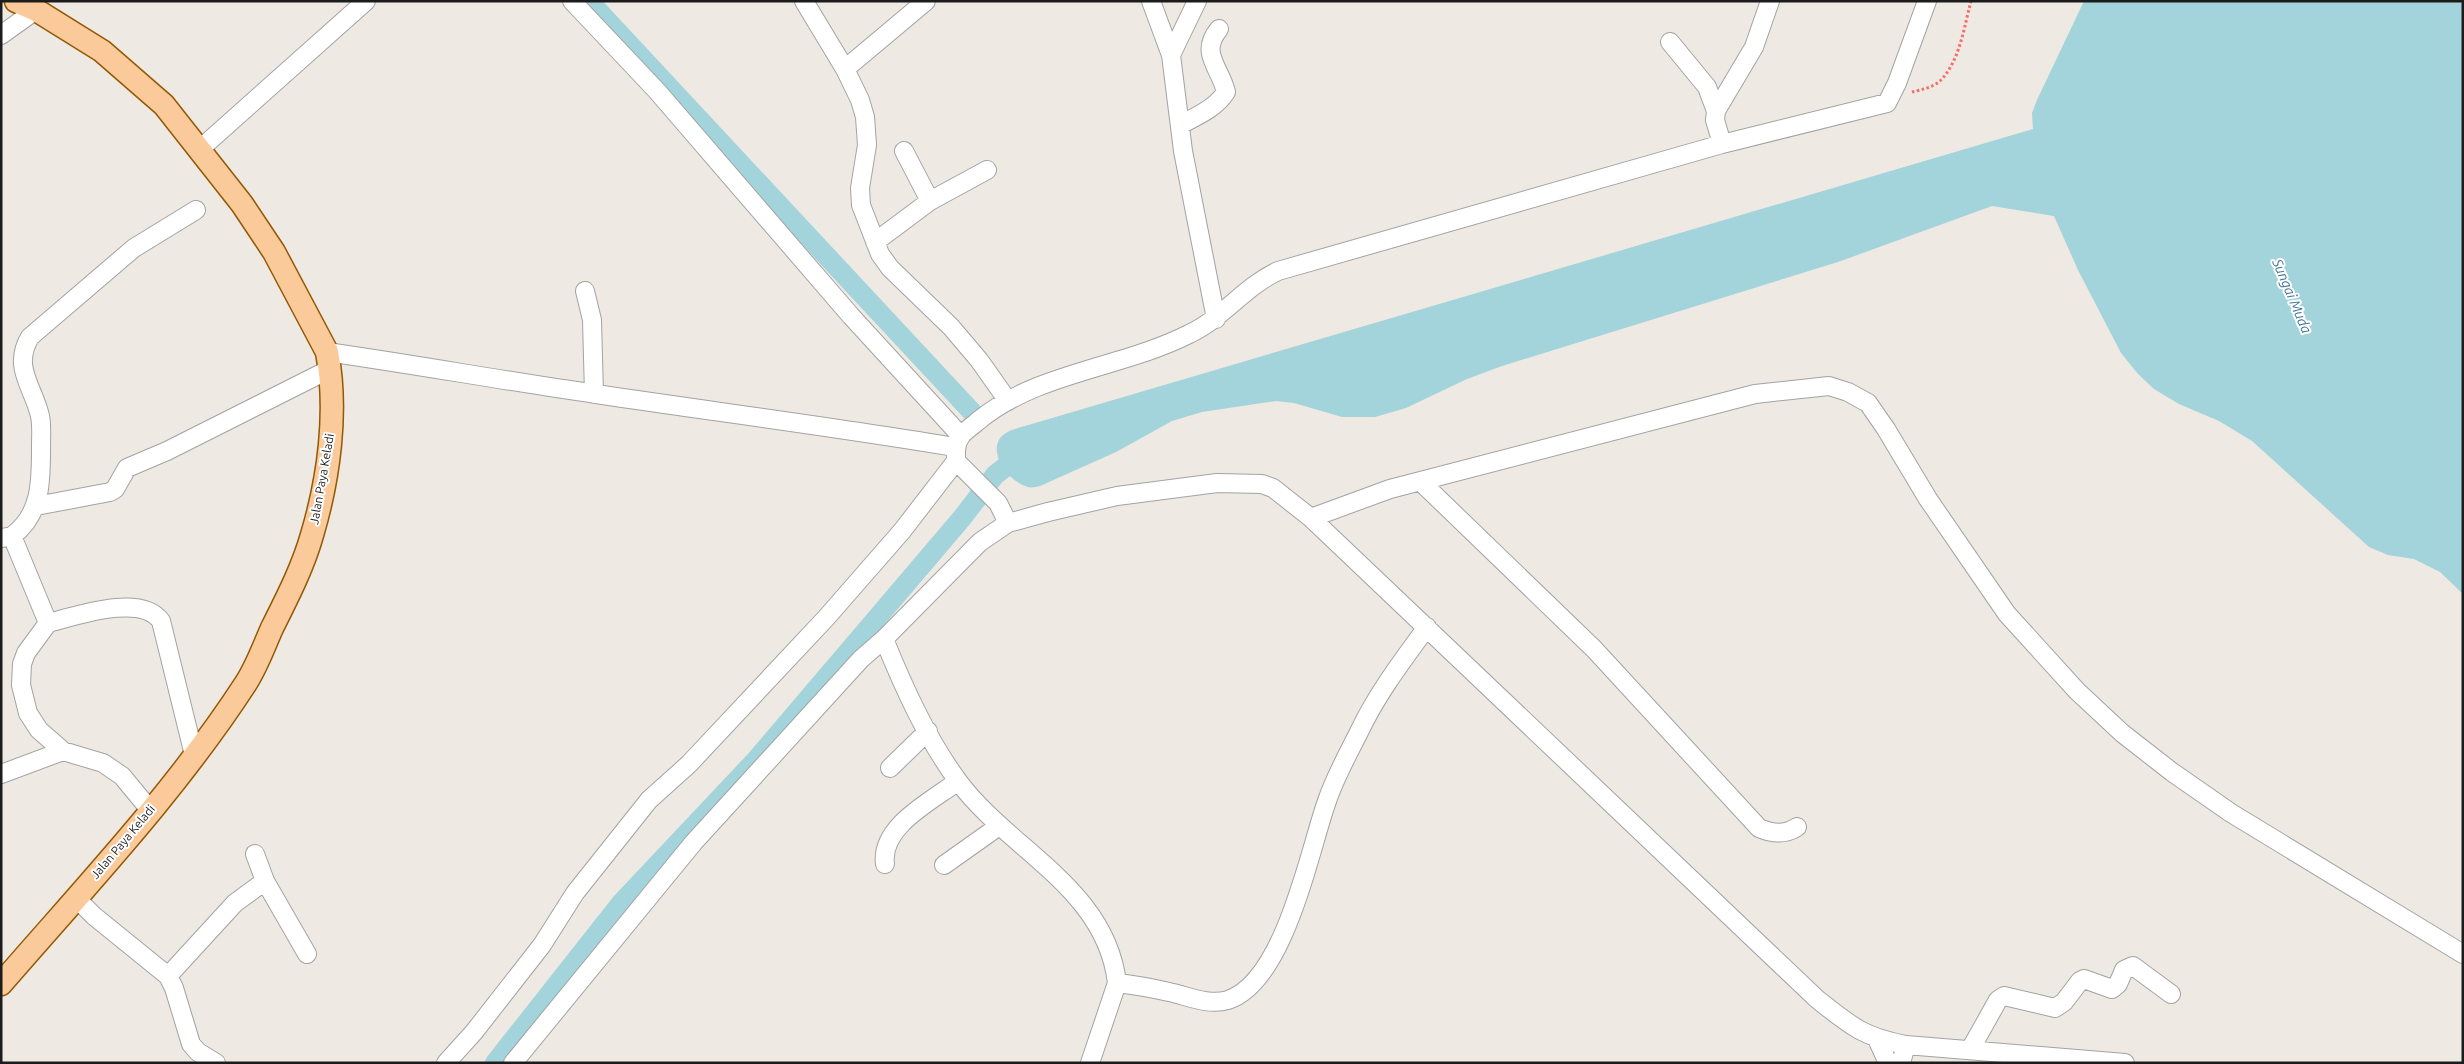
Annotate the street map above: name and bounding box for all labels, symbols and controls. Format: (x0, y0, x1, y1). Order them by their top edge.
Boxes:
water label: Sungai Muda (2269, 256, 2315, 336)
street label: Jalan Paya Keladi (307, 432, 336, 525)
street label: Jalan Paya Keladi (88, 802, 157, 881)

